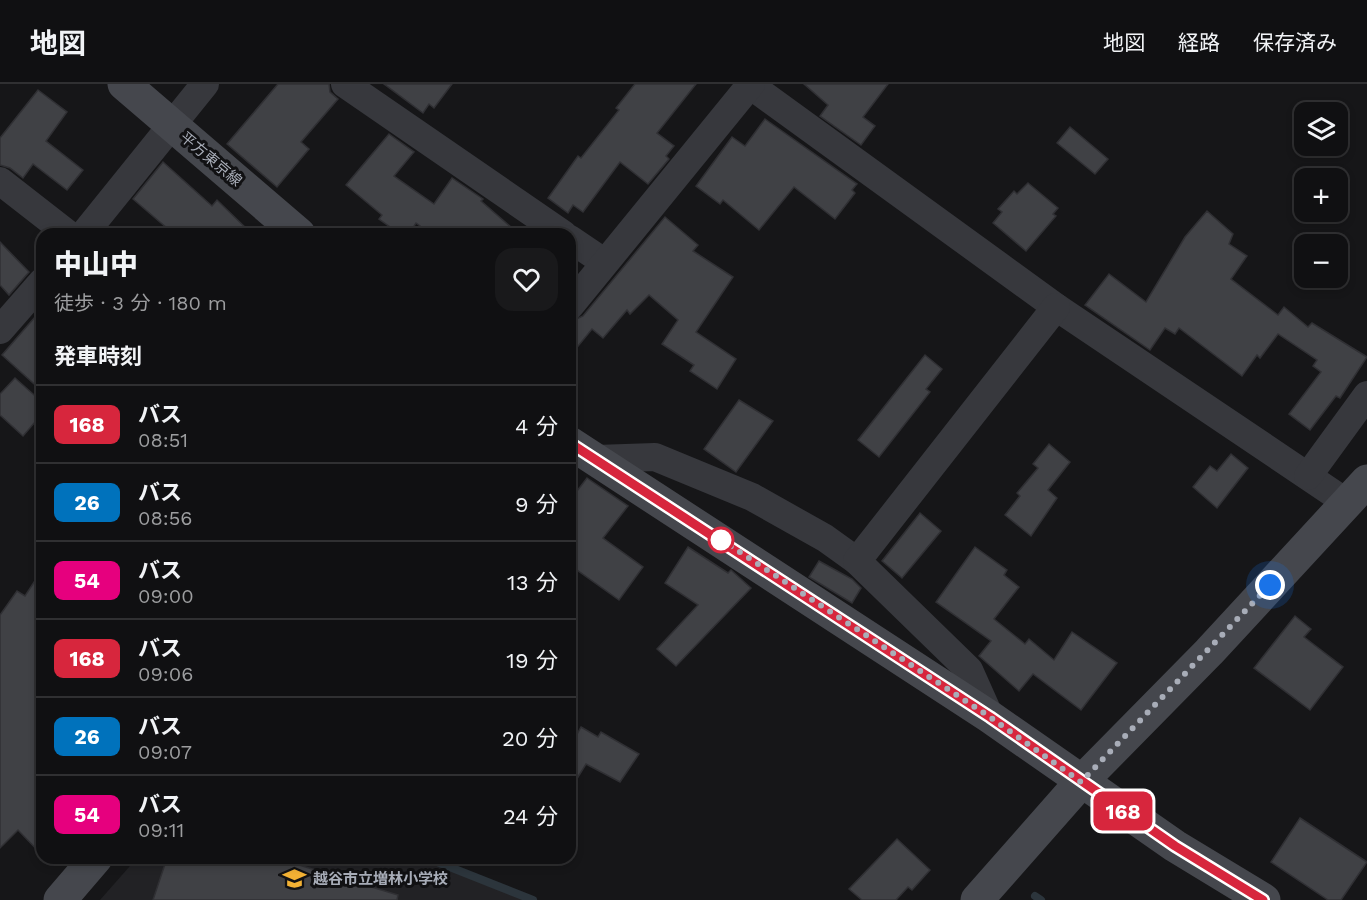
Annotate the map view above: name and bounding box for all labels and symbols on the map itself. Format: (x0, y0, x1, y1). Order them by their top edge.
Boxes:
street label: 平方東京線 (176, 128, 246, 190)
unlabelled marker (708, 527, 734, 553)
your location (1255, 570, 1285, 600)
line badge: 168 (1088, 792, 1158, 830)
school or university icon: 越谷市立増林小学校 (282, 866, 308, 892)
place label: 越谷市立増林小学校 (313, 870, 448, 888)

